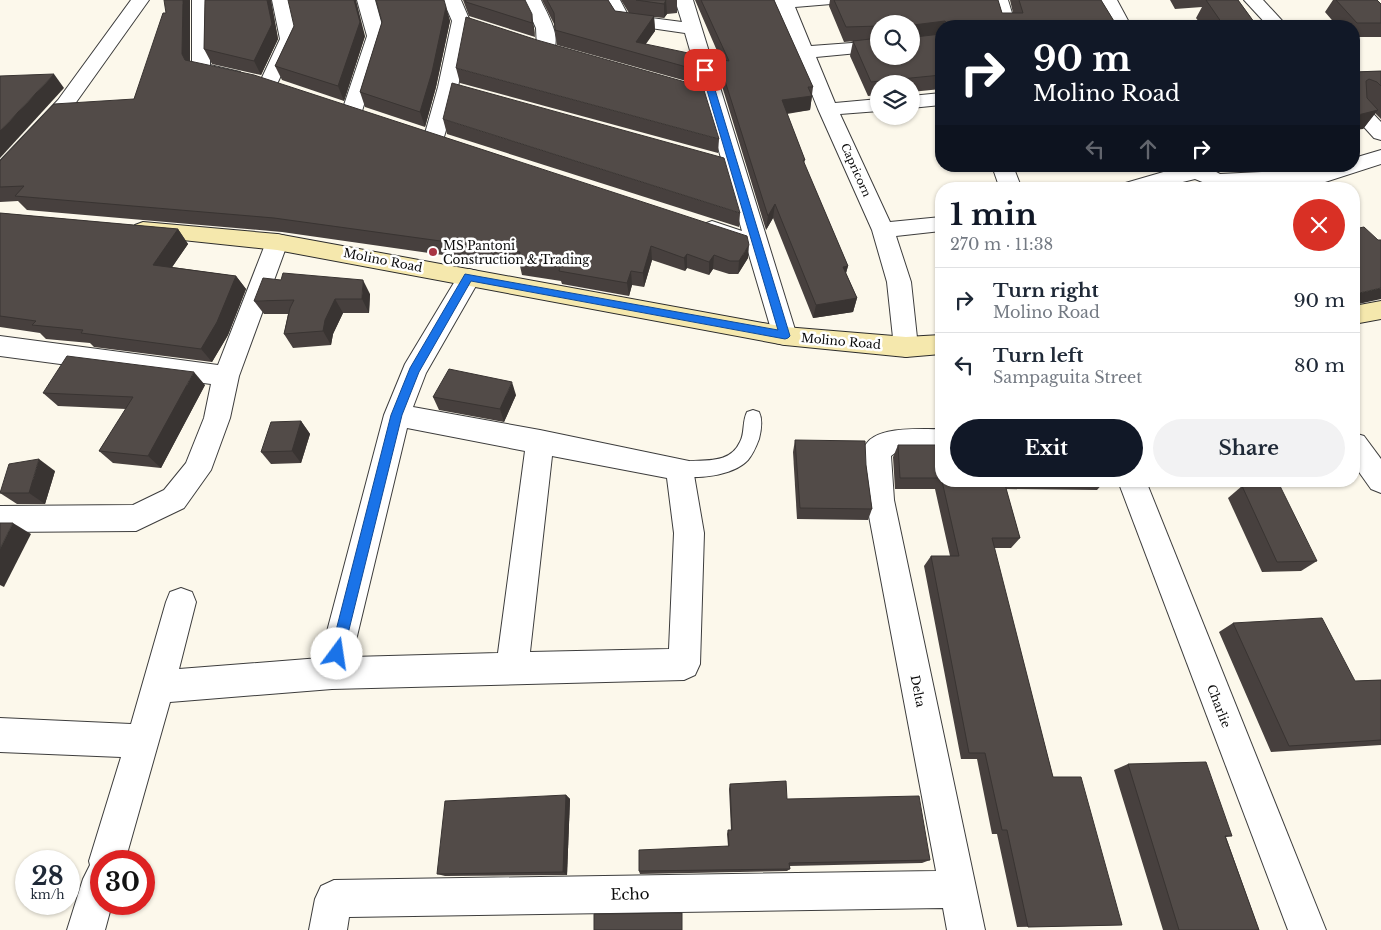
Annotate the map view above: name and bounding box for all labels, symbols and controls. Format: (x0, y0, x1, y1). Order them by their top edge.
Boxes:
map controls (870, 15, 920, 125)
button: search (870, 15, 920, 65)
text: 90 m (1033, 37, 1131, 80)
icon: right (950, 40, 1015, 105)
pin (684, 49, 726, 91)
icon: arrive (691, 56, 719, 84)
button: layers (870, 75, 920, 125)
text: Molino Road (1033, 80, 1180, 107)
icon: left (1081, 135, 1109, 163)
icon: ahead (1134, 135, 1162, 163)
icon: right (1187, 135, 1215, 163)
street label: Capricorn (838, 141, 874, 199)
text: 1 min (950, 196, 1037, 233)
button: close (1293, 199, 1345, 251)
text: 270 m · 11:38 (950, 234, 1053, 254)
place label: MS Pantoni Construction & Trading (443, 238, 590, 267)
street label: Molino Road (342, 245, 424, 275)
marker: MS Pantoni Construction & Trading (427, 246, 439, 258)
text: Turn right (993, 279, 1099, 302)
icon: right (950, 286, 978, 314)
text: 90 m (1293, 289, 1345, 312)
text: Molino Road (993, 302, 1100, 322)
street label: Molino Road (800, 330, 882, 352)
text: Turn left (993, 344, 1084, 367)
icon: left (950, 351, 978, 379)
text: 80 m (1294, 354, 1345, 377)
text: Sampaguita Street (993, 367, 1142, 387)
button: Exit (950, 419, 1143, 477)
button: Share (1153, 419, 1345, 477)
position arrow (310, 627, 362, 679)
street label: Delta (908, 674, 929, 709)
street label: Charlie (1204, 682, 1234, 730)
speed limit sign: 30 (90, 850, 155, 915)
text: 28 (31, 861, 64, 892)
street label: Echo (610, 884, 650, 904)
text: km/h (30, 887, 65, 902)

